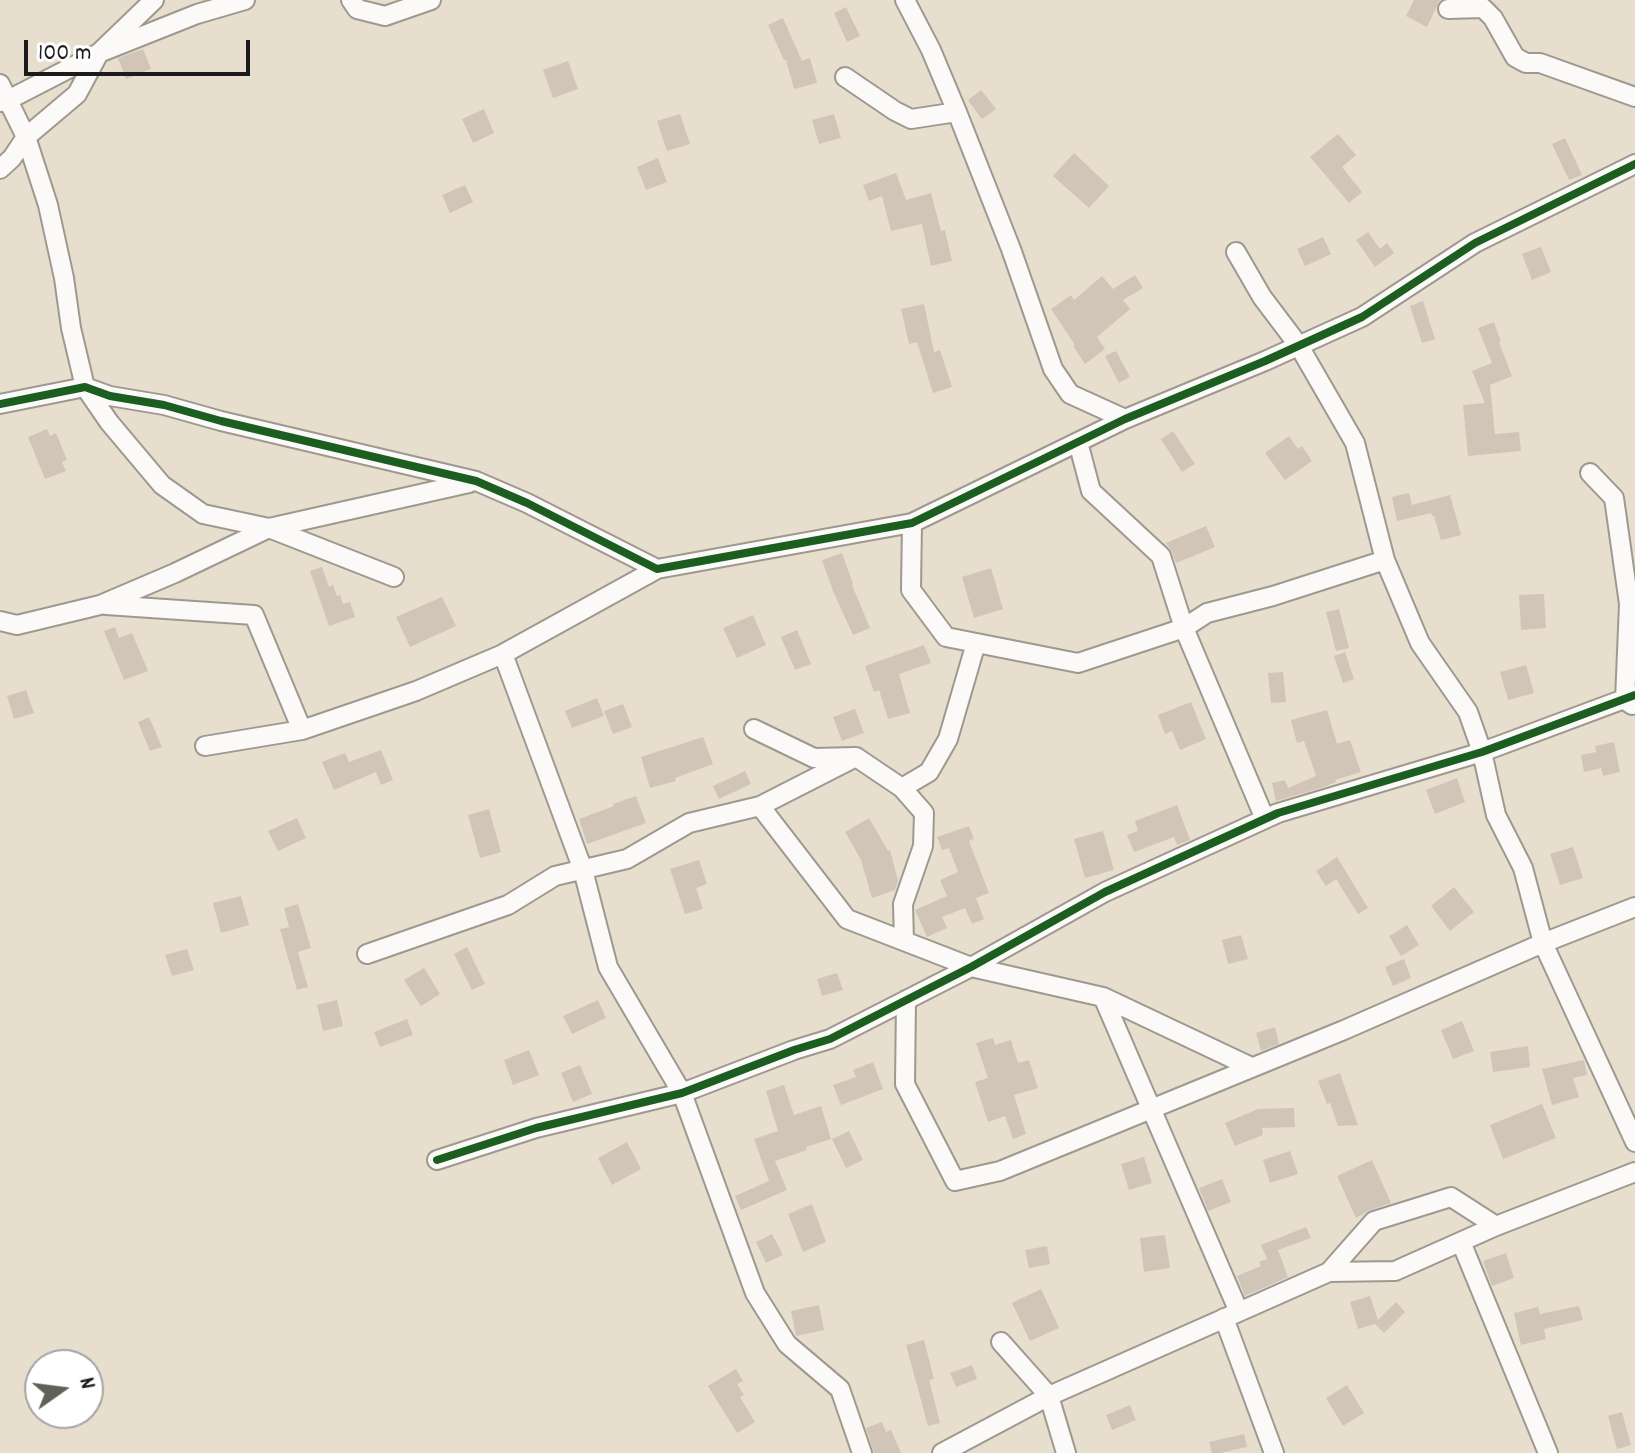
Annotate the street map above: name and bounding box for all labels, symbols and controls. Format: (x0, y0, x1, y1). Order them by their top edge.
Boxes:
scale bar (28, 24, 254, 74)
text: 100 m (38, 37, 91, 71)
north arrow (24, 1349, 104, 1429)
text: N (69, 1375, 102, 1393)

